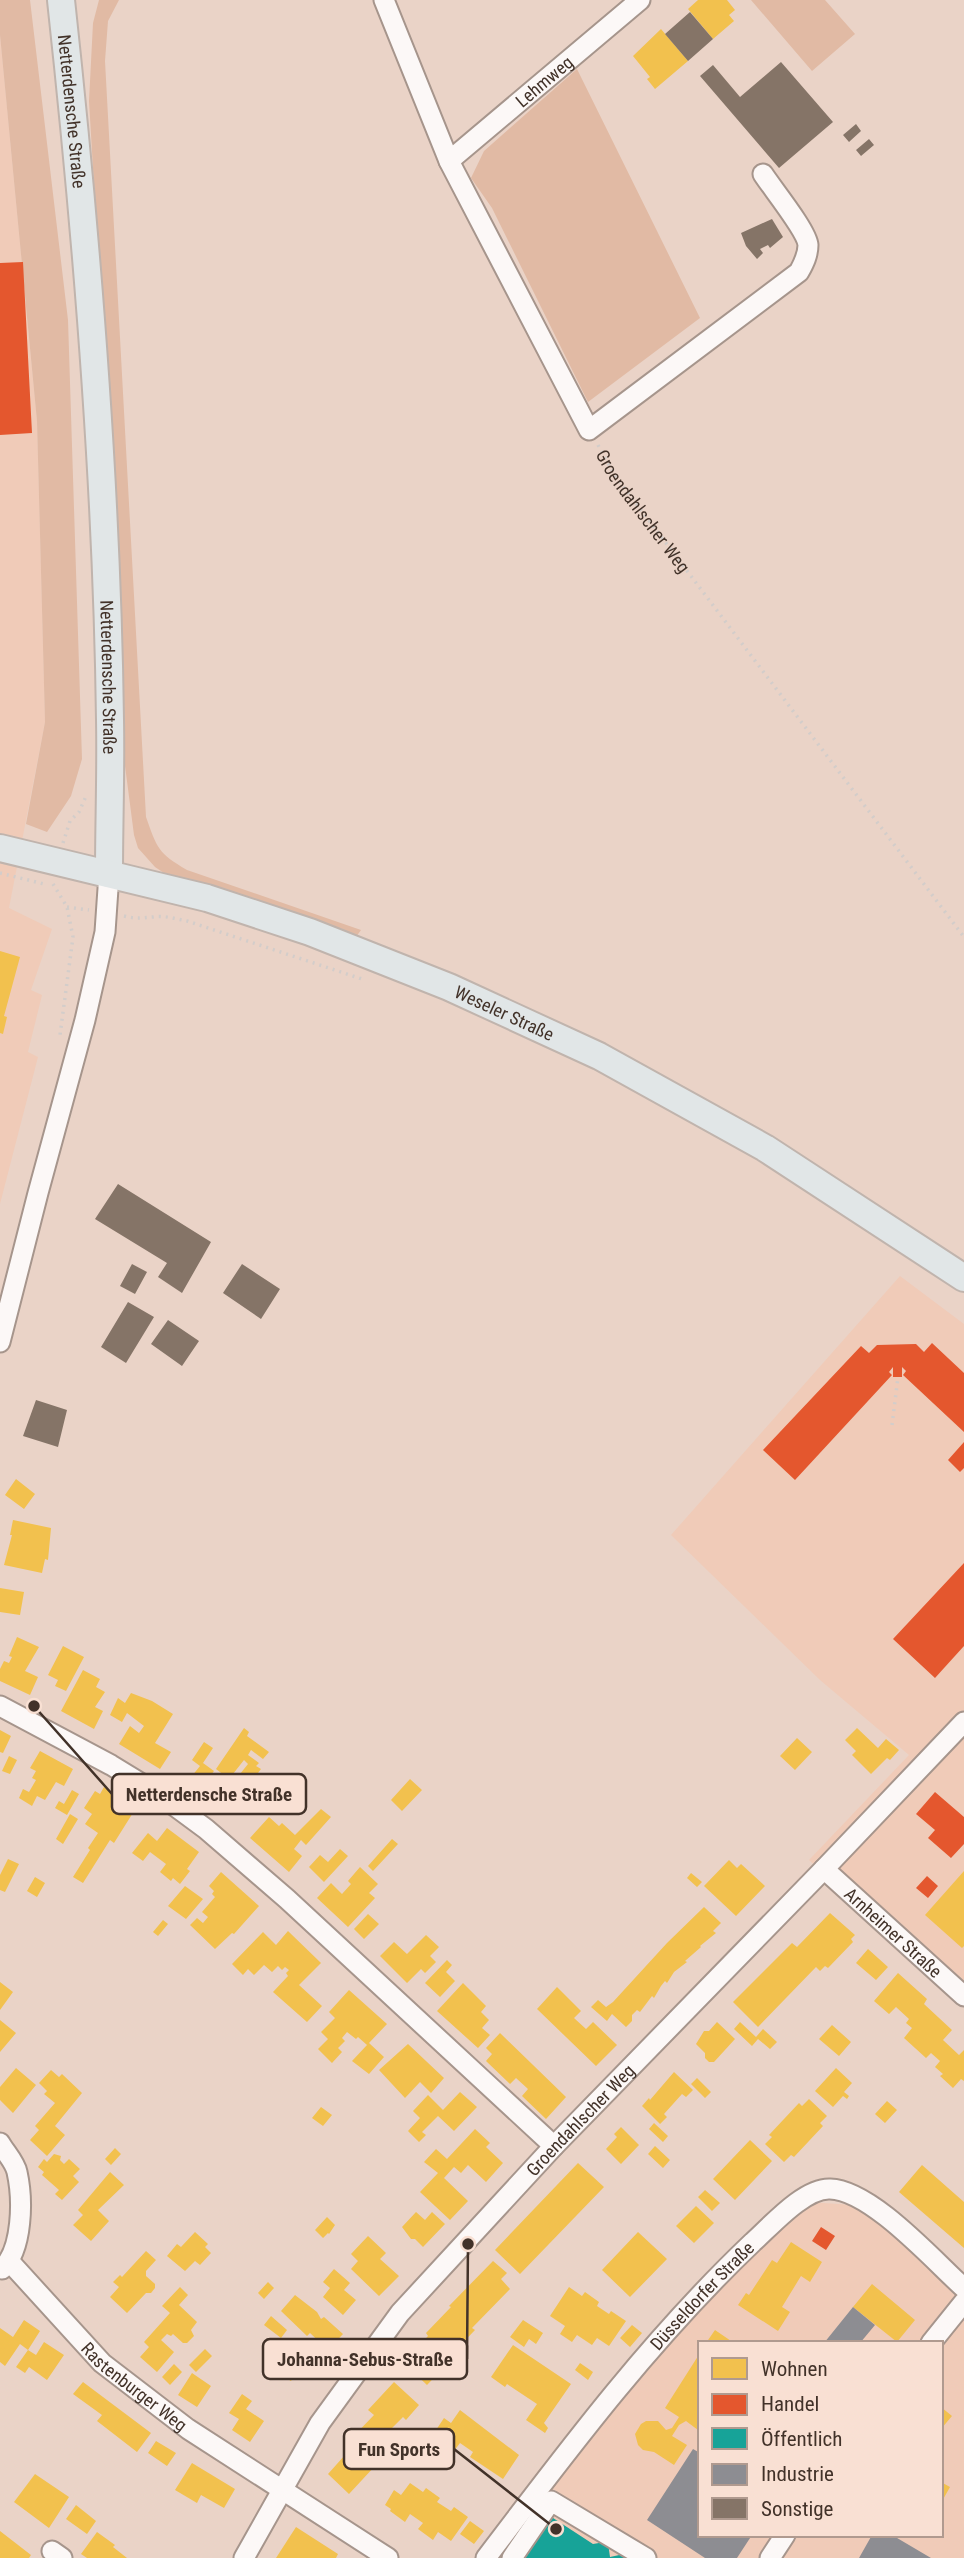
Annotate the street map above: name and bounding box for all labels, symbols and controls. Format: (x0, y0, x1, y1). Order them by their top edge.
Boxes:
street label: Netterdensche Straße (54, 33, 90, 189)
street label: Lehmweg (511, 51, 577, 111)
street label: Groendahlscher Weg (592, 446, 695, 576)
street label: Netterdensche Straße (97, 600, 121, 754)
street label: Weseler Straße (451, 981, 558, 1044)
callout: Netterdensche Straße (112, 1774, 306, 1814)
text: Netterdensche Straße (126, 1783, 292, 1806)
street label: Arnheimer Straße (841, 1883, 947, 1982)
street label: Groendahlscher Weg (522, 2060, 638, 2180)
street label: Düsseldorfer Straße (645, 2237, 758, 2354)
street label: Rastenburger Weg (78, 2338, 191, 2435)
callout: Johanna-Sebus-Straße (263, 2339, 467, 2379)
legend (698, 2341, 943, 2537)
text: Johanna-Sebus-Straße (277, 2348, 453, 2371)
text: Wohnen (761, 2357, 828, 2381)
text: Handel (761, 2392, 819, 2416)
text: Öffentlich (761, 2427, 842, 2451)
callout: Fun Sports (344, 2429, 454, 2469)
text: Fun Sports (358, 2438, 440, 2461)
text: Industrie (761, 2462, 834, 2486)
text: Sonstige (761, 2497, 834, 2521)

